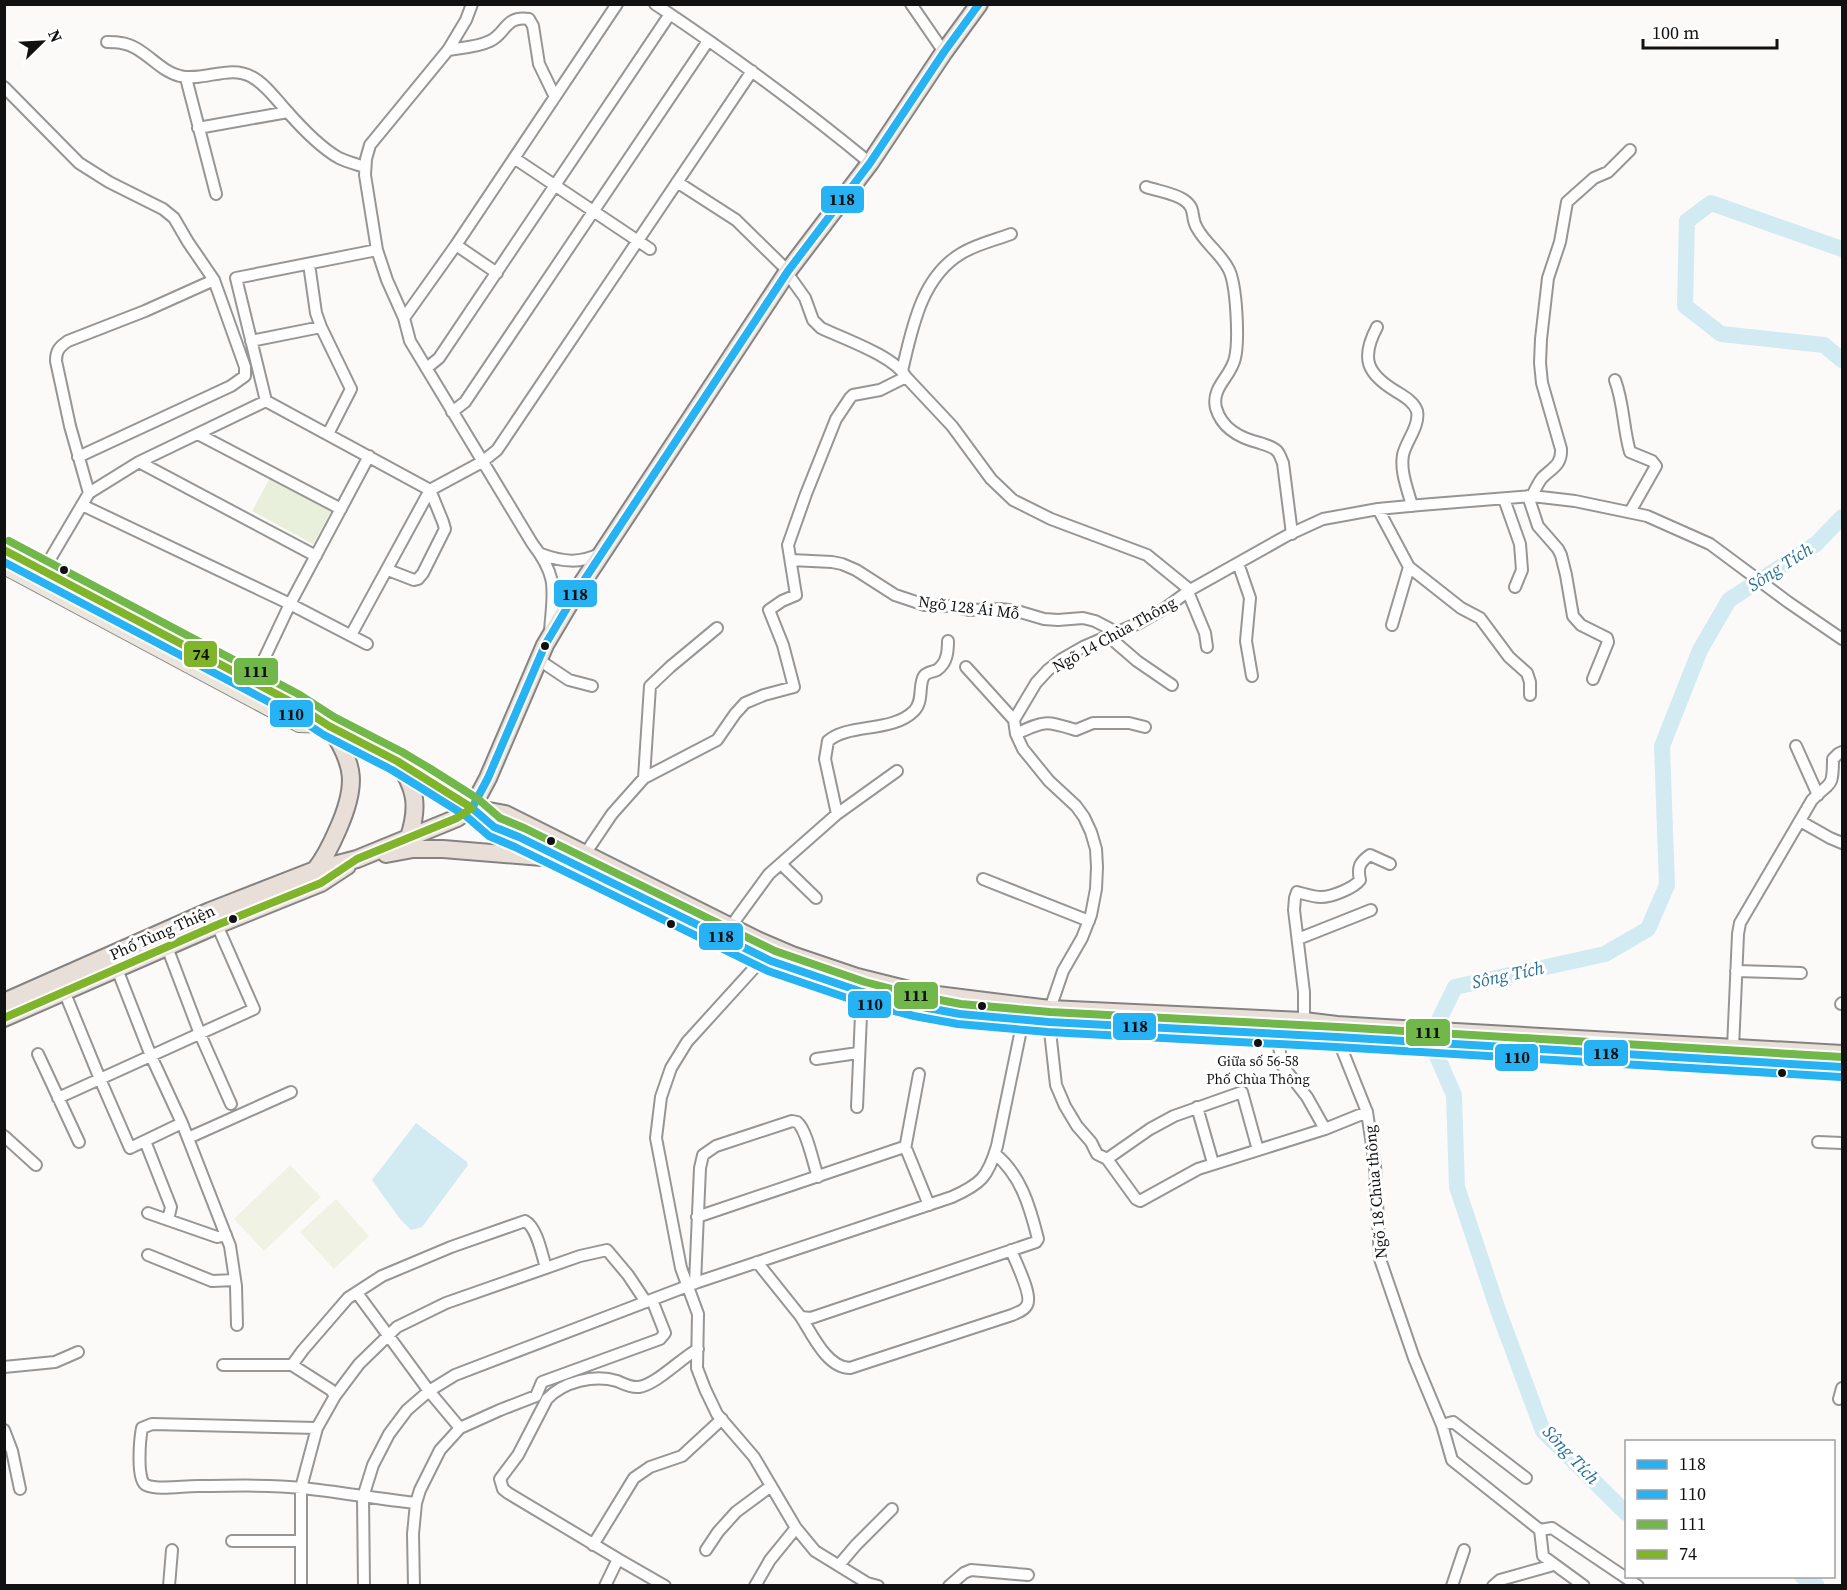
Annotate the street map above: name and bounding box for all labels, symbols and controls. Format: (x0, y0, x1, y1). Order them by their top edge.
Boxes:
north arrow (12, 12, 72, 72)
scale bar (1643, 12, 1776, 50)
text: 100 m (1652, 20, 1699, 45)
text: N (43, 26, 68, 46)
line badge: 118 (820, 185, 865, 214)
text: 118 (829, 188, 855, 210)
water label: Sông Tích (1742, 536, 1817, 597)
unlabelled marker (58, 564, 70, 576)
line badge: 118 (553, 579, 598, 608)
text: 118 (562, 583, 588, 605)
street label: Ngõ 128 Ái Mỗ (917, 590, 1021, 624)
street label: Ngõ 14 Chùa Thông (1048, 591, 1180, 677)
line badge: 74 (183, 640, 218, 668)
unlabelled marker (539, 640, 551, 652)
text: 74 (192, 643, 210, 665)
line badge: 111 (233, 657, 279, 686)
text: 111 (243, 660, 269, 682)
line badge: 110 (269, 699, 314, 728)
text: 110 (278, 703, 304, 725)
unlabelled marker (545, 835, 557, 847)
street label: Phố Tùng Thiện (106, 899, 218, 965)
unlabelled marker (227, 913, 239, 925)
unlabelled marker (665, 918, 677, 930)
line badge: 118 (698, 922, 744, 951)
text: 118 (708, 925, 734, 947)
water label: Sông Tích (1470, 955, 1546, 994)
line badge: 111 (893, 981, 939, 1010)
text: 111 (903, 984, 929, 1006)
line badge: 110 (847, 990, 892, 1019)
text: 110 (857, 993, 883, 1015)
unlabelled marker (976, 1000, 988, 1012)
line badge: 118 (1112, 1012, 1157, 1041)
text: 118 (1122, 1015, 1148, 1037)
line badge: 111 (1405, 1018, 1451, 1047)
text: 111 (1415, 1021, 1441, 1043)
marker: Giữa số 56-58 Phố Chùa Thông (1252, 1037, 1264, 1049)
line badge: 118 (1583, 1039, 1629, 1067)
text: 118 (1593, 1042, 1619, 1064)
line badge: 110 (1494, 1043, 1539, 1072)
text: 110 (1504, 1046, 1530, 1068)
place label: Giữa số 56-58 Phố Chùa Thông (1206, 1051, 1310, 1089)
unlabelled marker (1776, 1067, 1788, 1079)
street label: Ngõ 18 Chùa thông (1358, 1124, 1392, 1260)
water label: Sông Tích (1537, 1419, 1606, 1490)
legend (1625, 1440, 1835, 1578)
text: 118 (1679, 1451, 1706, 1476)
text: 110 (1679, 1481, 1706, 1506)
text: 111 (1679, 1511, 1706, 1536)
text: 74 (1679, 1541, 1697, 1566)

